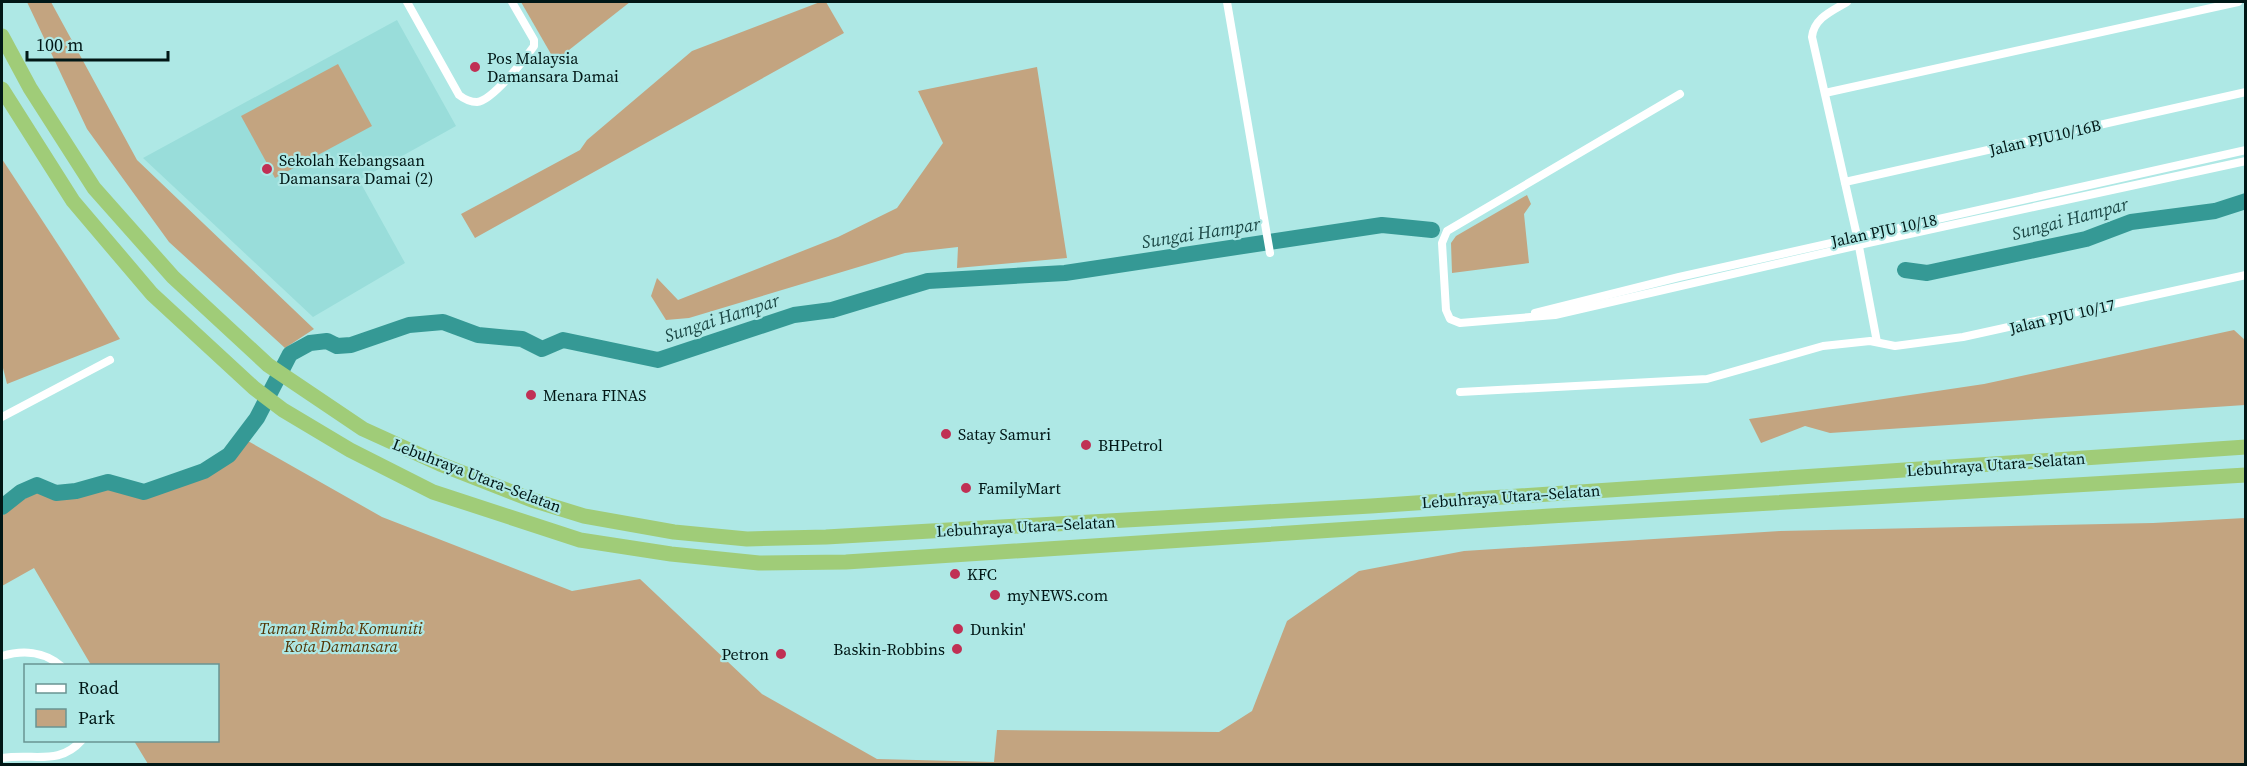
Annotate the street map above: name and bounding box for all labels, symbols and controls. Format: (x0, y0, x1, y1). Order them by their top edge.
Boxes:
scale bar (27, 24, 168, 62)
text: 100 m (36, 32, 83, 57)
place label: Pos Malaysia Damansara Damai (487, 47, 619, 87)
marker: Pos Malaysia Damansara Damai (468, 60, 482, 74)
street label: Jalan PJU10/16B (1986, 113, 2103, 161)
place label: Sekolah Kebangsaan Damansara Damai (2) (279, 149, 433, 189)
marker: Sekolah Kebangsaan Damansara Damai (2) (260, 162, 274, 176)
water label: Sungai Hampar (2009, 191, 2132, 246)
street label: Jalan PJU 10/18 (1828, 208, 1939, 252)
water label: Sungai Hampar (1140, 211, 1263, 254)
water label: Sungai Hampar (661, 287, 783, 348)
street label: Jalan PJU 10/17 (2006, 293, 2117, 339)
place label: Menara FINAS (543, 384, 646, 406)
marker: Menara FINAS (524, 388, 538, 402)
place label: Satay Samuri (958, 423, 1051, 445)
marker: Satay Samuri (939, 427, 953, 441)
street label: Lebuhraya Utara–Selatan (389, 433, 565, 517)
place label: BHPetrol (1098, 434, 1163, 456)
marker: BHPetrol (1079, 438, 1093, 452)
street label: Lebuhraya Utara–Selatan (1906, 447, 2086, 481)
place label: FamilyMart (978, 477, 1062, 499)
street label: Lebuhraya Utara–Selatan (1421, 479, 1601, 513)
marker: FamilyMart (959, 481, 973, 495)
street label: Lebuhraya Utara–Selatan (936, 510, 1116, 542)
place label: KFC (967, 563, 997, 585)
marker: KFC (948, 567, 962, 581)
place label: myNEWS.com (1007, 584, 1108, 606)
marker: myNEWS.com (988, 588, 1002, 602)
park label: Taman Rimba Komuniti Kota Damansara (259, 617, 423, 657)
place label: Dunkin' (970, 618, 1026, 640)
marker: Dunkin' (951, 622, 965, 636)
place label: Baskin-Robbins (833, 638, 945, 660)
marker: Baskin-Robbins (950, 642, 964, 656)
place label: Petron (721, 643, 769, 665)
marker: Petron (774, 647, 788, 661)
legend (24, 664, 219, 742)
text: Road (78, 675, 119, 700)
text: Park (78, 705, 115, 730)

